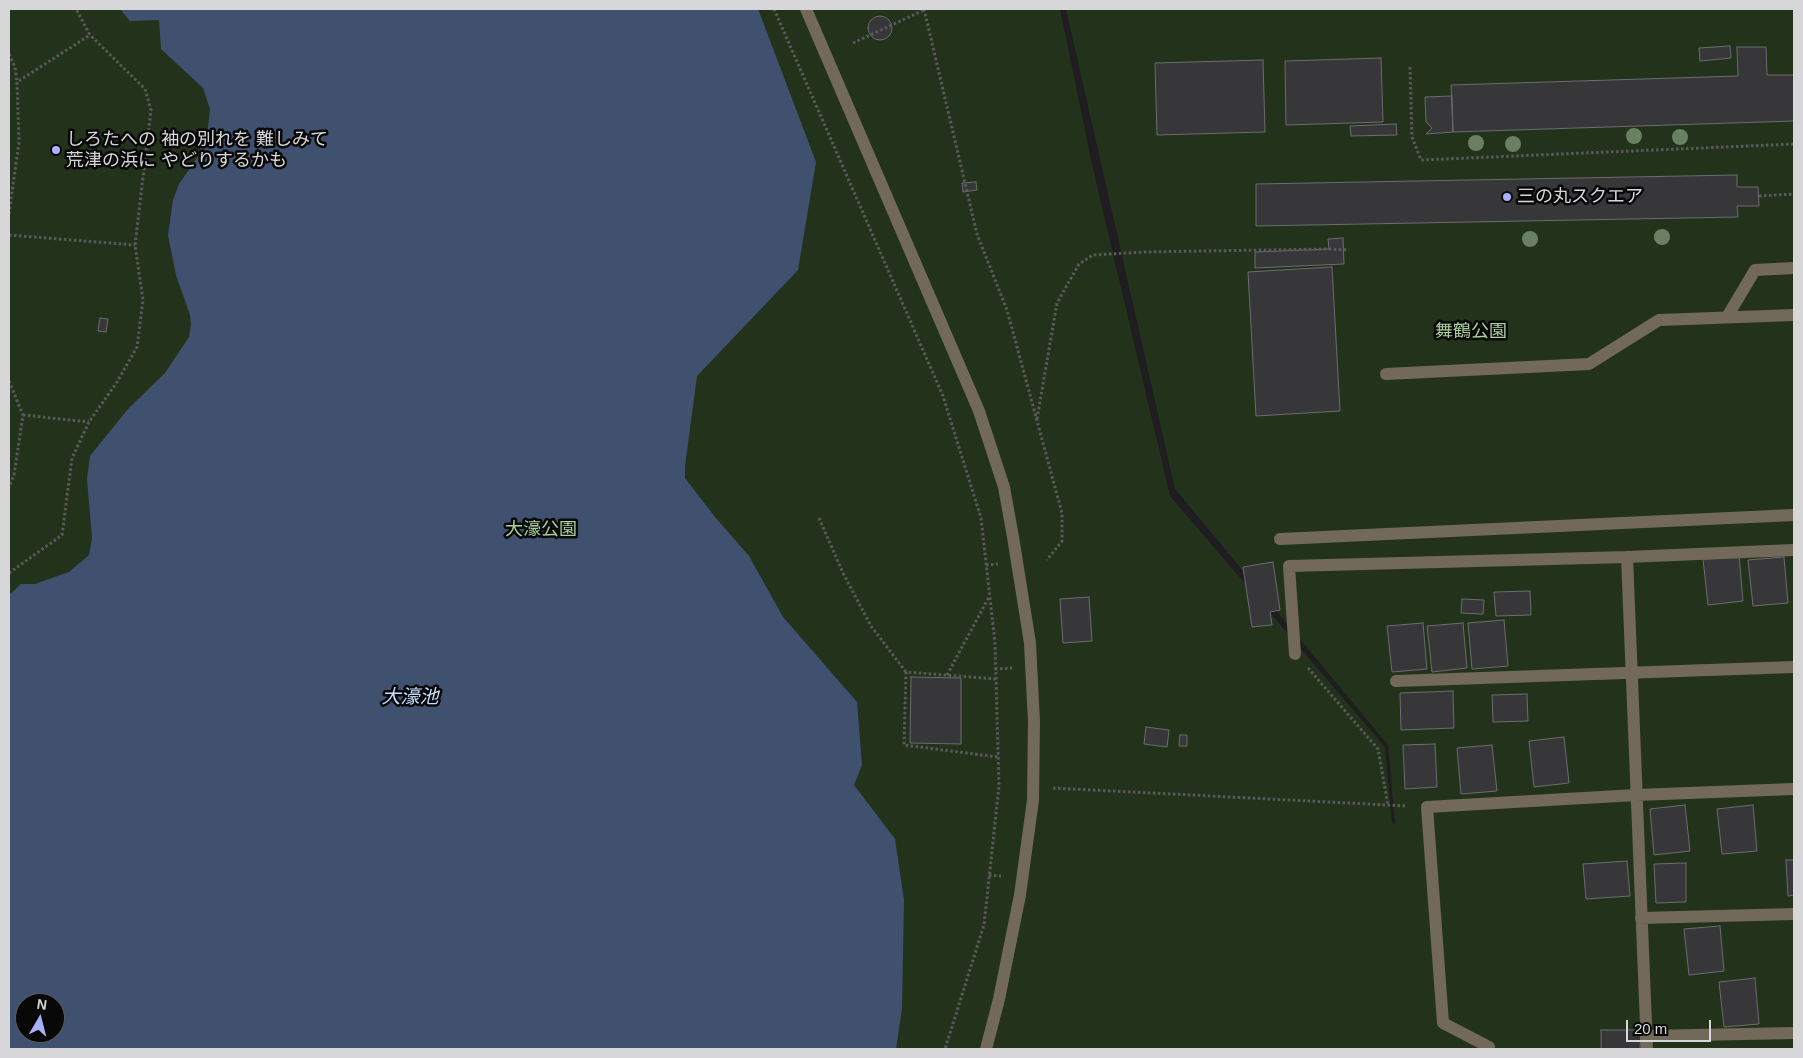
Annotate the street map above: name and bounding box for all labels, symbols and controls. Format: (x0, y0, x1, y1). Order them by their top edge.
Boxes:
place label: しろたへの 袖の別れを 難しみて 荒津の浜に やどりするかも (66, 129, 328, 172)
marker: しろたへの 袖の別れを 難しみて 荒津の浜に やどりするかも (50, 144, 62, 156)
place label: 三の丸スクエア (1517, 186, 1643, 208)
marker: 三の丸スクエア (1501, 191, 1513, 203)
park label: 舞鶴公園 (1435, 321, 1507, 343)
park label: 大濠公園 (505, 519, 577, 541)
water label: 大濠池 (382, 687, 438, 709)
north arrow (15, 993, 65, 1043)
text: N (36, 996, 48, 1013)
scale bar (1628, 1010, 1713, 1042)
text: 20 m (1634, 1020, 1667, 1037)

